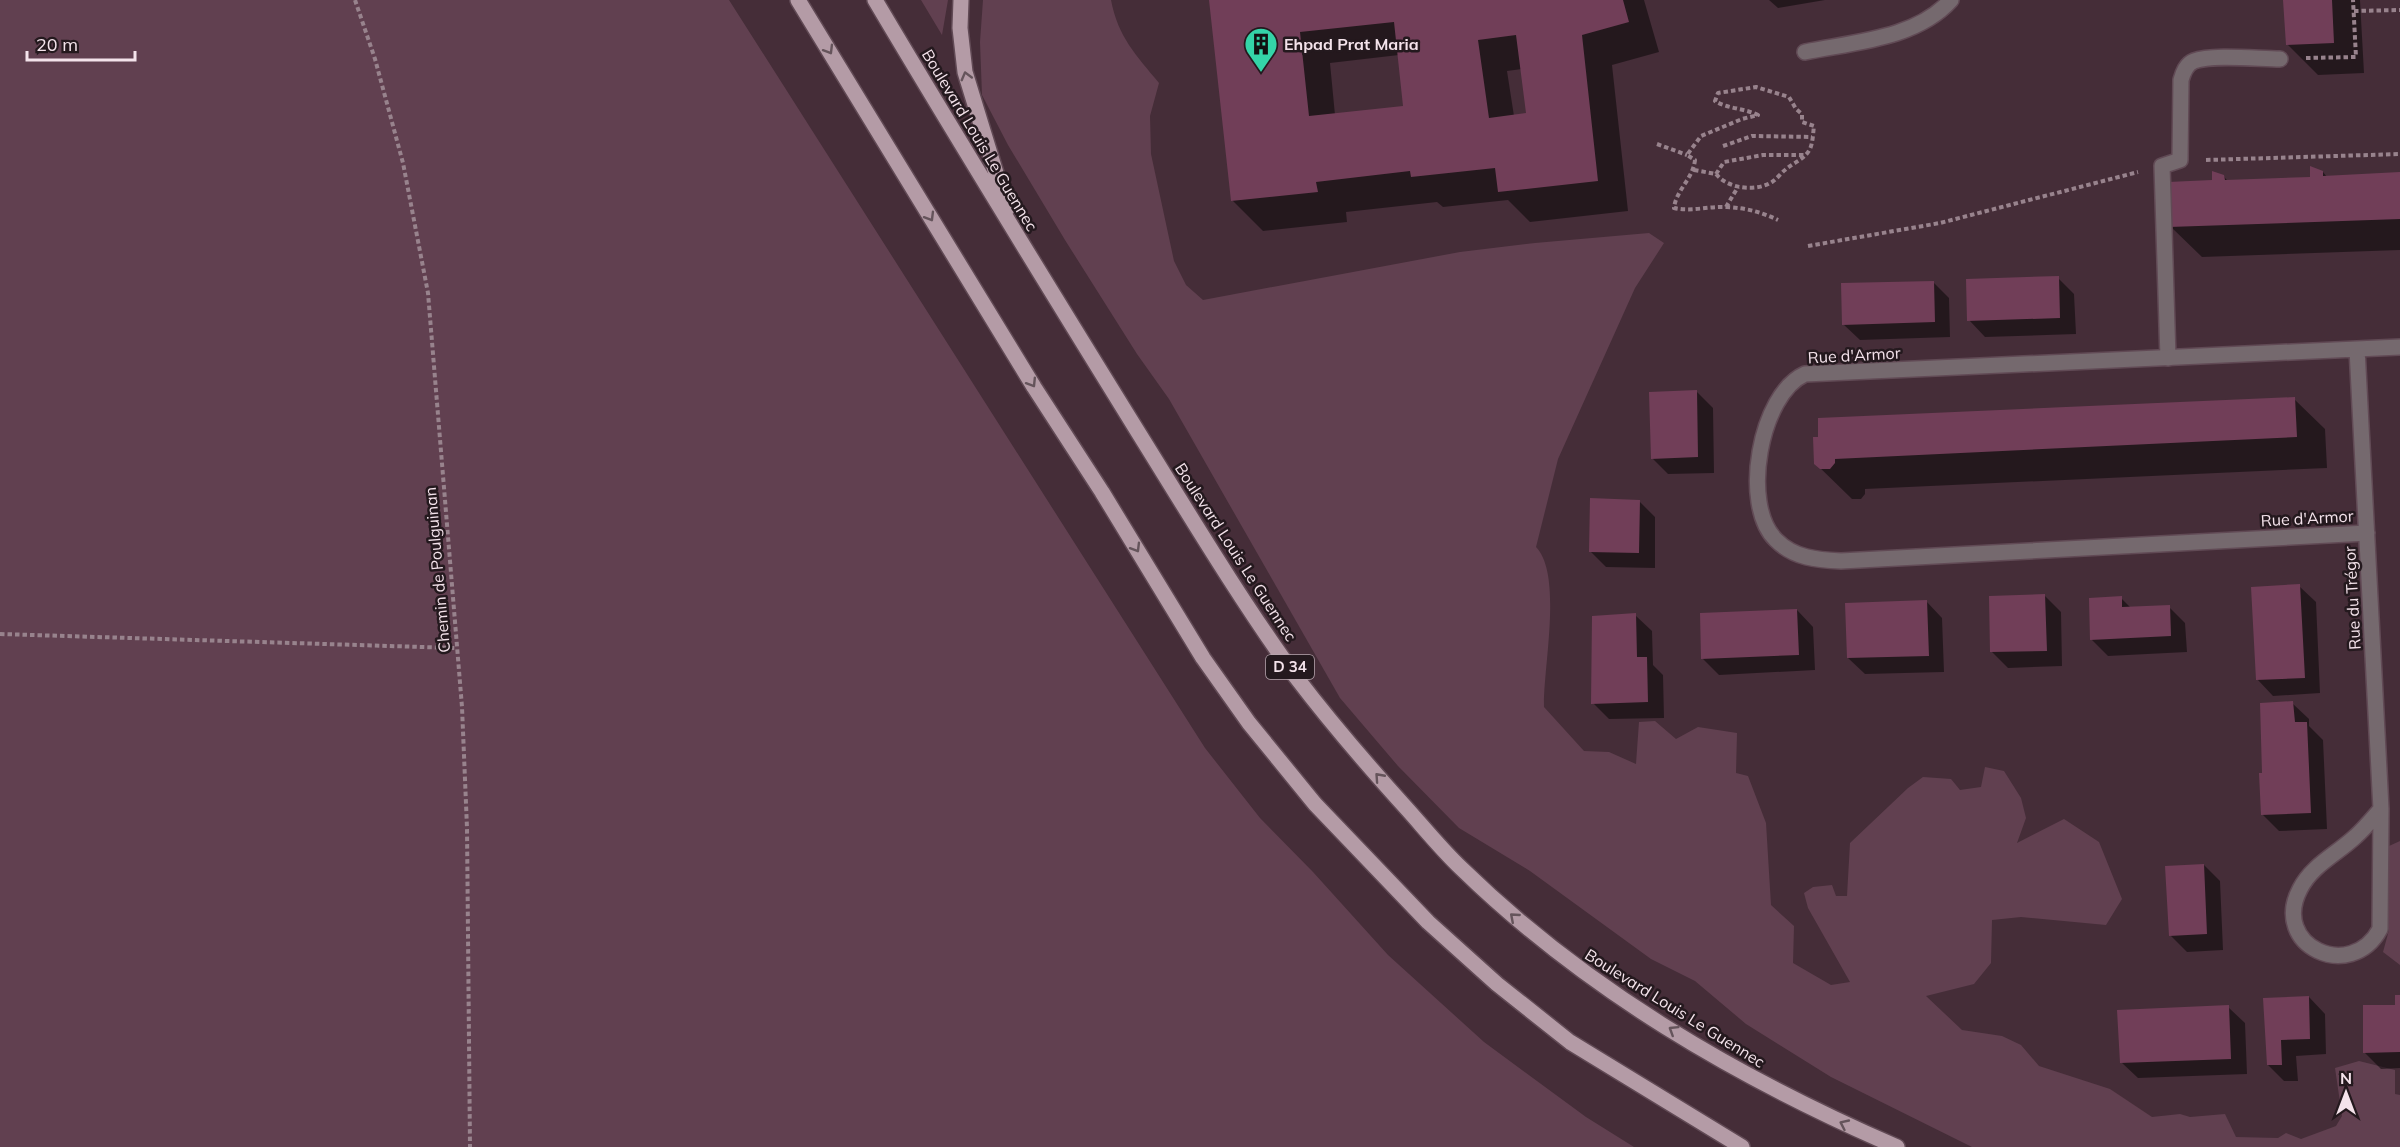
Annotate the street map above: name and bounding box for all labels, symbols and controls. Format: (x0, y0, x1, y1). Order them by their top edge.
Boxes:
scale bar (27, 24, 135, 62)
building icon: Ehpad Prat Maria (1243, 26, 1279, 73)
text: 20 m (36, 33, 78, 56)
place label: Ehpad Prat Maria (1284, 34, 1419, 54)
one-way arrow (821, 44, 833, 54)
street label: Boulevard Louis Le Guennec (918, 45, 1042, 235)
one-way arrow (961, 71, 974, 81)
one-way arrow (923, 211, 935, 221)
street label: Rue d'Armor (1807, 343, 1901, 367)
one-way arrow (1024, 377, 1036, 387)
street label: Boulevard Louis Le Guennec (1171, 459, 1301, 645)
street label: Chemin de Poulguinan (420, 486, 454, 654)
street label: Rue d'Armor (2260, 506, 2354, 530)
one-way arrow (1128, 542, 1140, 552)
street label: Rue du Trégor (2339, 546, 2365, 650)
road number: D 34 (1266, 655, 1314, 679)
one-way arrow (1375, 774, 1386, 784)
one-way arrow (1511, 913, 1521, 924)
street label: Boulevard Louis Le Guennec (1581, 944, 1769, 1072)
one-way arrow (1669, 1026, 1679, 1038)
north arrow (2316, 1063, 2376, 1123)
text: N (2340, 1068, 2352, 1088)
one-way arrow (1839, 1119, 1850, 1131)

